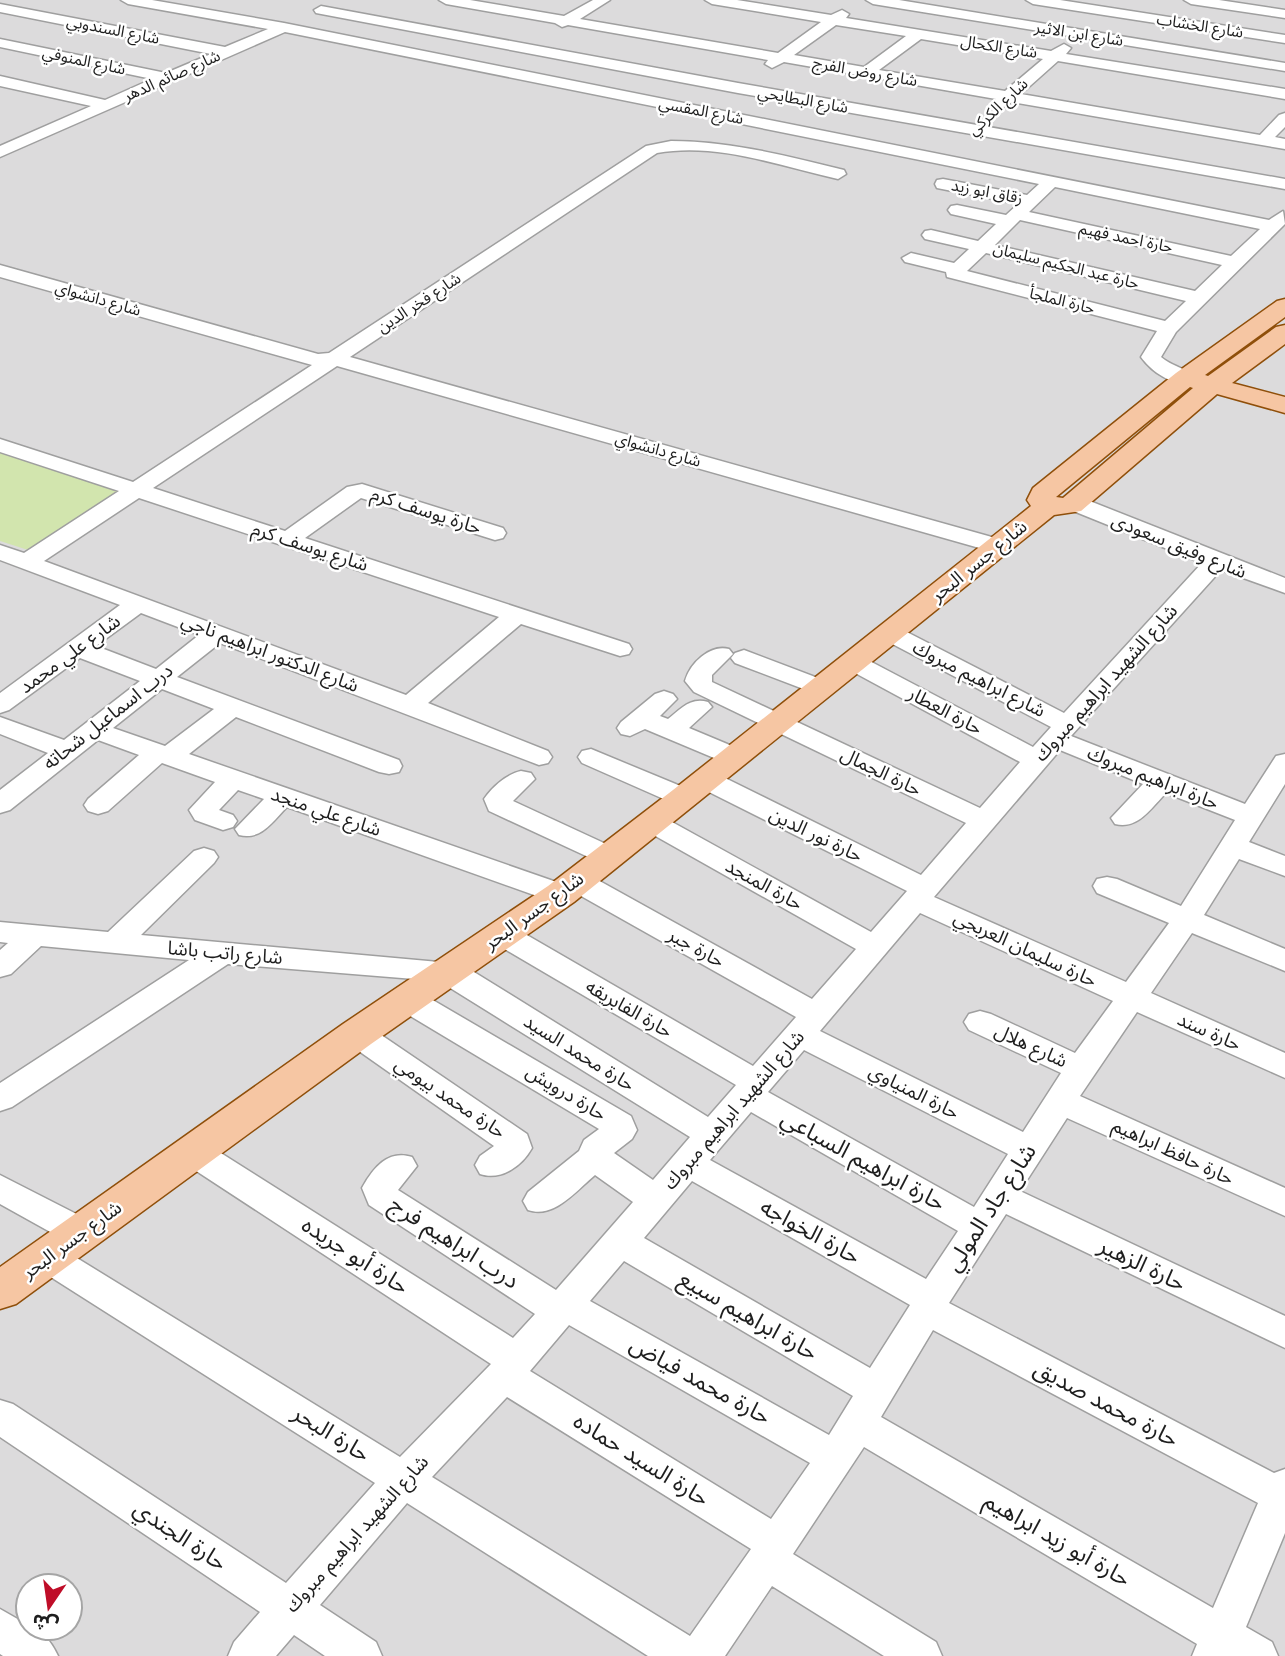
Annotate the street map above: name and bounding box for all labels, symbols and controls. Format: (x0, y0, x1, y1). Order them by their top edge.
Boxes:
street label: شارع الخشاب (1155, 9, 1245, 45)
street label: شارع السندوبي (64, 11, 161, 51)
street label: شارع ابن الاثير (1032, 17, 1125, 53)
street label: شارع الكحال (959, 31, 1039, 65)
street label: شارع المنوفي (40, 42, 127, 82)
street label: شارع صائم الدهر (120, 46, 224, 109)
street label: شارع روض الفرج (811, 53, 919, 93)
street label: شارع الكركي (964, 74, 1034, 142)
street label: شارع البطايحي (756, 82, 850, 120)
street label: شارع المقسي (657, 93, 745, 131)
street label: زقاق ابو زيد (950, 175, 1024, 209)
street label: حارة احمد فهيم (1077, 218, 1175, 260)
street label: حارة عبد الحكيم سليمان (990, 238, 1141, 296)
street label: شارع فخر الدين (373, 268, 466, 339)
street label: شارع دانشواي (52, 277, 143, 323)
street label: حارة الملجأ (1027, 283, 1097, 319)
street label: شارع دانشواي (612, 428, 703, 474)
street label: حارة يوسف كرم (367, 483, 484, 542)
street label: شارع وفيق سعودى (1108, 509, 1250, 585)
street label: شارع جسر البحر (926, 516, 1033, 609)
street label: شارع يوسف كرم (248, 518, 371, 579)
street label: شارع الشهيد ابراهيم مبروك (1030, 600, 1184, 768)
street label: شارع الدكتور ابراهيم ناجي (177, 609, 362, 700)
street label: شارع علي محمد (15, 610, 127, 701)
street label: شارع ابراهيم مبروك (908, 636, 1049, 725)
street label: درب اسماعيل شحاته (39, 659, 177, 775)
street label: حارة العطار (903, 682, 986, 740)
street label: حارة ابراهيم مبروك (1083, 742, 1222, 817)
street label: حارة الجمال (837, 743, 925, 801)
street label: شارع علي منجد (267, 783, 384, 844)
street label: حارة نور الدين (766, 803, 866, 867)
street label: حارة المنجد (722, 855, 806, 915)
street label: شارع جسر البحر (479, 868, 589, 957)
street label: حارة سليمان العربجي (949, 906, 1100, 995)
street label: حارة جبر (663, 923, 728, 972)
street label: شارع راتب باشا (166, 937, 283, 971)
street label: حارة الفابريقه (582, 975, 676, 1043)
street label: حارة سند (1174, 1008, 1244, 1056)
street label: حارة محمد السيد (520, 1010, 638, 1096)
street label: شارع هلال (990, 1020, 1071, 1074)
street label: شارع الشهيد ابراهيم مبروك (659, 1026, 811, 1196)
street label: حارة محمد بيومي (389, 1053, 510, 1146)
street label: حارة درويش (522, 1060, 610, 1126)
street label: حارة المنياوي (864, 1060, 963, 1127)
street label: حارة ابراهيم السباعي (775, 1104, 950, 1220)
street label: حارة حافظ ابراهيم (1108, 1114, 1237, 1192)
street label: شارع جاد المولي (939, 1139, 1045, 1278)
street label: درب ابراهيم فرج (383, 1191, 524, 1297)
street label: حارة الخواجه (755, 1193, 865, 1271)
street label: شارع جسر البحر (17, 1197, 127, 1286)
street label: حارة أبو جريده (296, 1210, 414, 1301)
street label: حارة الزهير (1093, 1231, 1190, 1298)
street label: حارة ابراهيم سبيع (672, 1265, 823, 1369)
street label: حارة محمد فياض (625, 1331, 775, 1431)
street label: حارة محمد صديق (1029, 1354, 1183, 1454)
street label: حارة البحر (286, 1399, 375, 1469)
street label: حارة السيد حماده (568, 1407, 714, 1513)
street label: شارع الشهيد ابراهيم مبروك (281, 1451, 435, 1619)
street label: حارة أبو زيد ابراهيم (978, 1486, 1136, 1595)
street label: حارة الجندي (127, 1495, 232, 1579)
north arrow (14, 1572, 84, 1642)
text: ش (30, 1609, 61, 1636)

